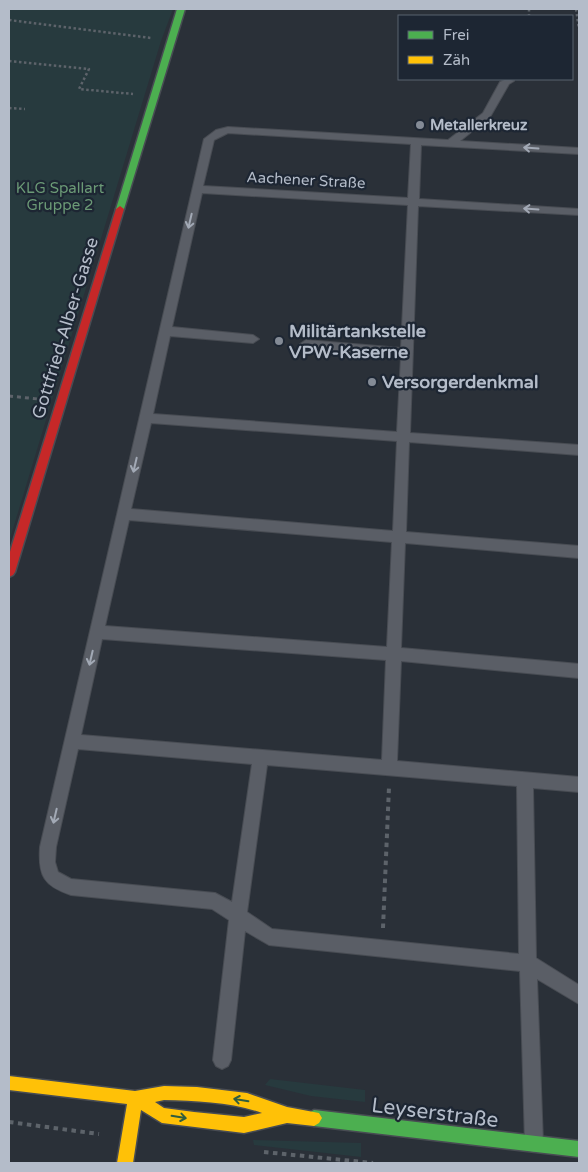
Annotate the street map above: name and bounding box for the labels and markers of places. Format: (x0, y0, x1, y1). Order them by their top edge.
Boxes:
place label: Metallerkreuz (430, 116, 528, 134)
marker: Metallerkreuz (414, 119, 426, 131)
place label: Militärtankstelle VPW-Kaserne (289, 320, 426, 363)
marker: Militärtankstelle VPW-Kaserne (273, 335, 285, 347)
place label: Versorgerdenkmal (382, 371, 538, 393)
marker: Versorgerdenkmal (366, 376, 378, 388)

